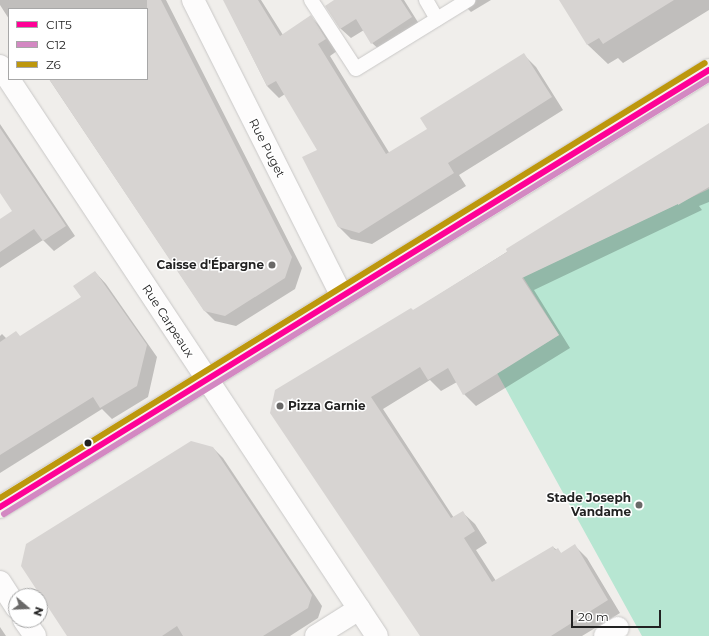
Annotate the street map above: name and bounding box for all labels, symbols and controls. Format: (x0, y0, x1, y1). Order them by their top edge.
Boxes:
legend (8, 8, 148, 80)
text: CIT5 (46, 17, 72, 32)
text: C12 (46, 37, 66, 52)
text: Z6 (46, 57, 61, 72)
street label: Rue Puget (246, 116, 288, 180)
place label: Caisse d'Épargne (157, 258, 264, 272)
marker: Caisse d'Épargne (267, 260, 277, 270)
street label: Rue Carpeaux (139, 282, 197, 360)
place label: Pizza Garnie (288, 399, 365, 413)
marker: Pizza Garnie (275, 401, 285, 411)
unlabelled marker (83, 438, 93, 448)
place label: Stade Joseph Vandame (547, 491, 631, 519)
marker: Stade Joseph Vandame (634, 500, 644, 510)
north arrow (8, 588, 48, 628)
scale bar (573, 602, 663, 628)
text: N (30, 605, 46, 618)
text: 20 m (578, 609, 609, 624)

